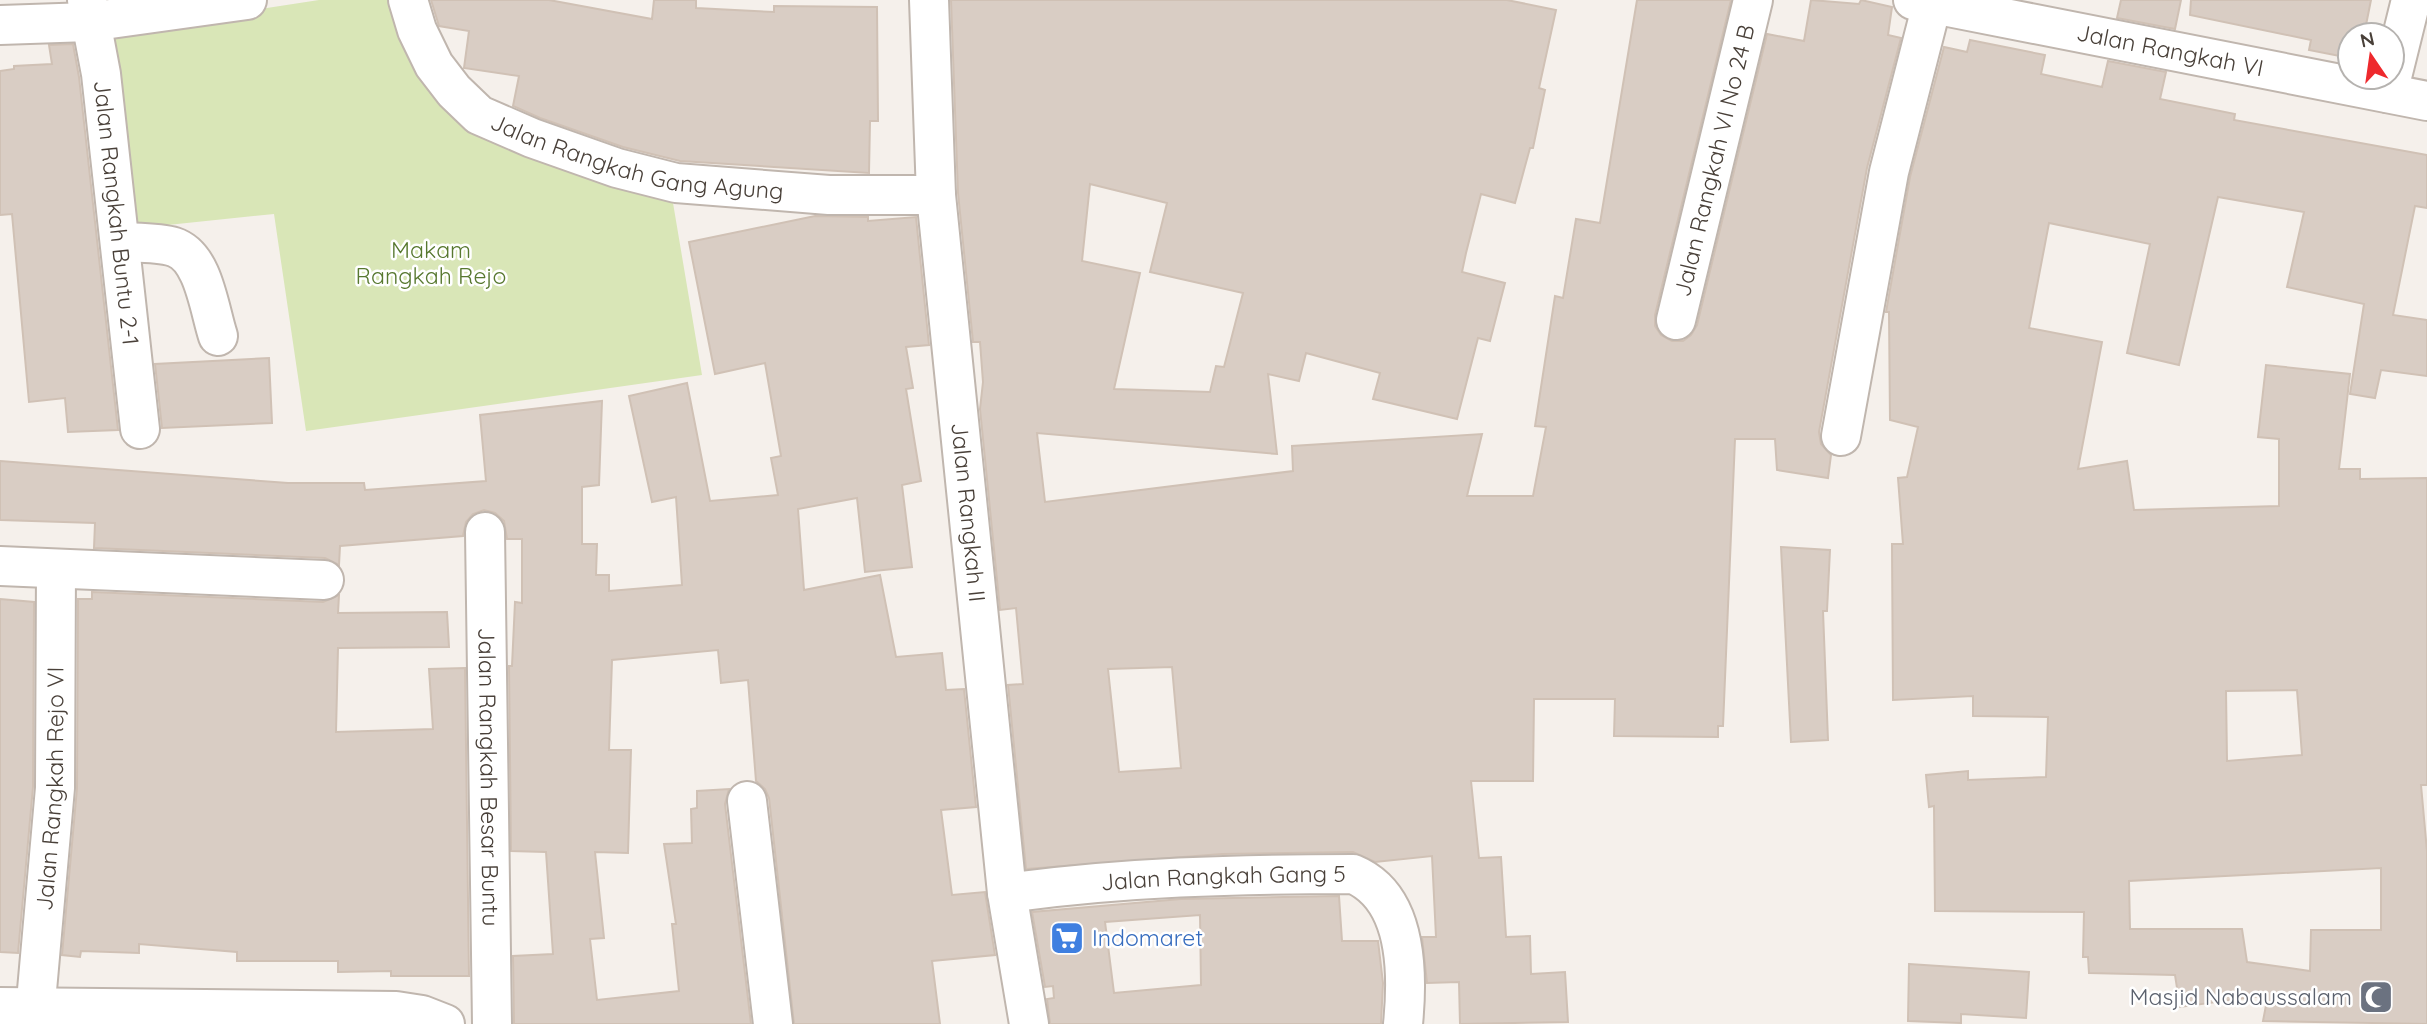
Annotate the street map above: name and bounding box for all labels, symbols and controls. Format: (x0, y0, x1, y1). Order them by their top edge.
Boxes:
street label: Jalan Rangkah VI (2074, 18, 2266, 83)
north arrow (2336, 21, 2406, 91)
street label: Jalan Rangkah VI No 24 B (1667, 22, 1761, 299)
text: N (2358, 26, 2377, 53)
street label: Jalan Rangkah Buntu 2-1 (88, 79, 146, 347)
street label: Jalan Rangkah Gang Agung (486, 107, 785, 205)
park label: Makam Rangkah Rejo (356, 235, 506, 290)
street label: Jalan Rangkah II (945, 421, 992, 603)
street label: Jalan Rangkah Besar Buntu (472, 627, 506, 927)
street label: Jalan Rangkah Rejo VI (29, 667, 70, 912)
street label: Jalan Rangkah Gang 5 (1100, 859, 1346, 897)
supermarket icon: Indomaret (1048, 919, 1086, 957)
place label: Indomaret (1092, 923, 1203, 952)
mosque icon: Masjid Nabaussalam (2357, 978, 2395, 1016)
place label: Masjid Nabaussalam (2130, 982, 2352, 1011)

